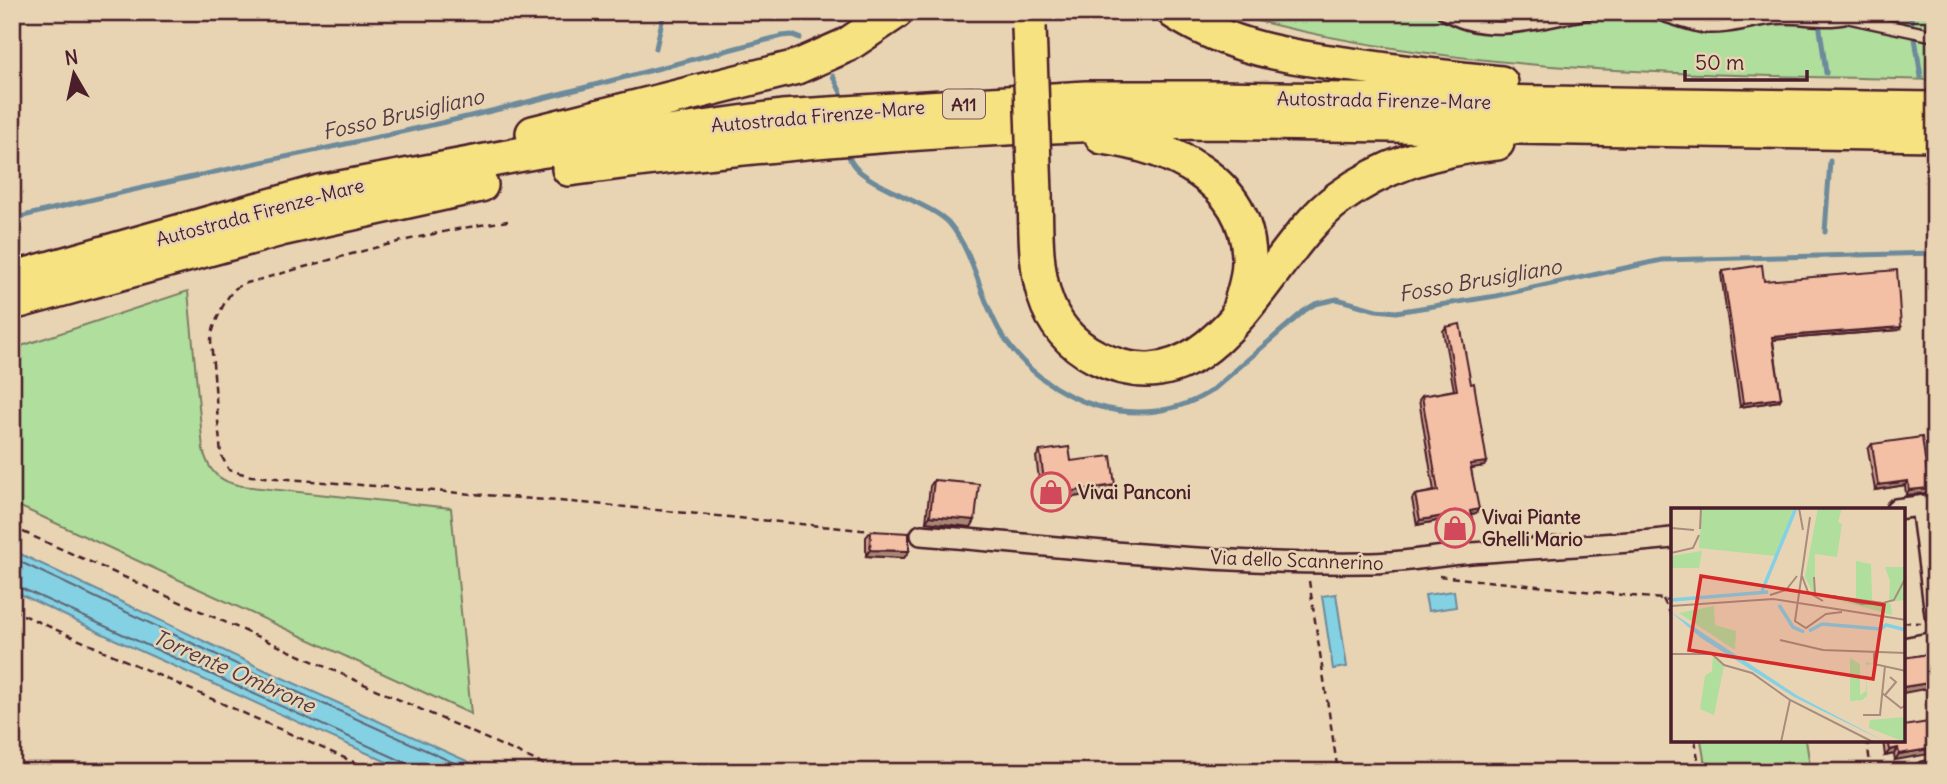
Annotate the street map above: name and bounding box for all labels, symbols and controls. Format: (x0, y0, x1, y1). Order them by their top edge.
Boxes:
north arrow (38, 38, 108, 108)
scale bar (1685, 38, 1807, 82)
text: N (63, 44, 80, 70)
text: 50 m (1695, 49, 1744, 76)
water label: Fosso Brusigliano (320, 82, 487, 146)
street label: Autostrada Firenze-Mare (1277, 86, 1491, 114)
road number: A11 (943, 90, 985, 119)
street label: Autostrada Firenze-Mare (710, 95, 926, 137)
street label: Autostrada Firenze-Mare (153, 173, 367, 251)
water label: Fosso Brusigliano (1397, 252, 1565, 308)
shop icon: Vivai Panconi (1030, 471, 1072, 513)
place label: Vivai Panconi (1078, 480, 1191, 504)
place label: Vivai Piante Ghelli Mario (1482, 505, 1583, 551)
shop icon: Vivai Piante Ghelli Mario (1434, 507, 1476, 549)
inset map (1671, 508, 1905, 742)
street label: Via dello Scannerino (1210, 545, 1384, 575)
water label: Torrente Ombrone (149, 623, 321, 719)

